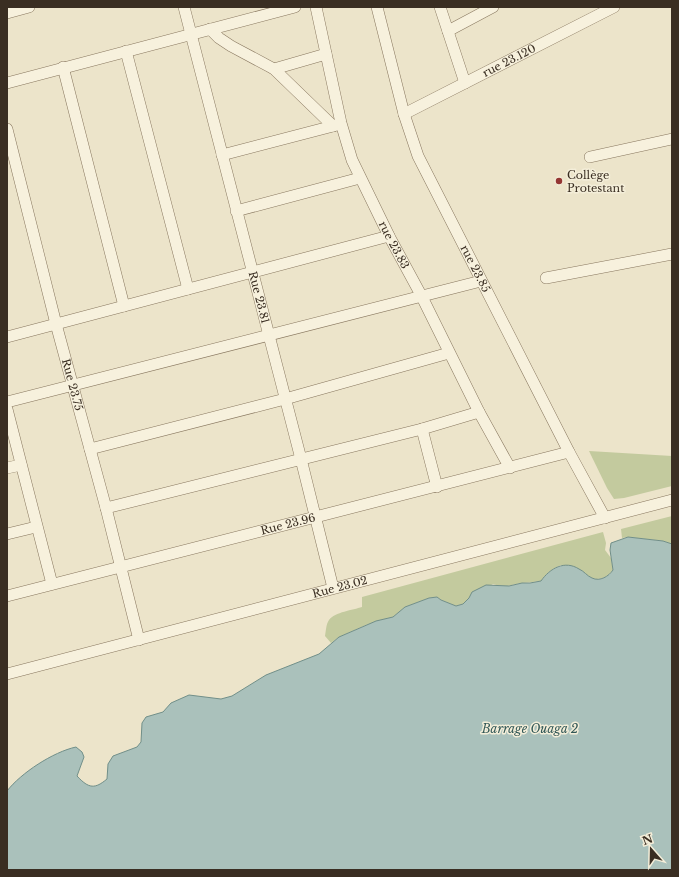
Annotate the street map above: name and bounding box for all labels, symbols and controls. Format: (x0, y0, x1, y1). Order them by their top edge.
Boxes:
street label: rue 23.120 (480, 41, 538, 80)
place label: Collège Protestant (567, 168, 625, 195)
marker: Collège Protestant (554, 176, 564, 186)
street label: rue 23.83 (376, 219, 413, 271)
street label: rue 23.85 (457, 242, 493, 295)
street label: Rue 23.81 (246, 270, 273, 325)
street label: Rue 23.75 (59, 357, 86, 412)
street label: Rue 23.96 (259, 510, 317, 538)
street label: Rue 23.02 (311, 573, 369, 601)
water label: Barrage Ouaga 2 (481, 721, 579, 736)
north arrow (631, 829, 671, 869)
text: N (640, 831, 655, 848)

